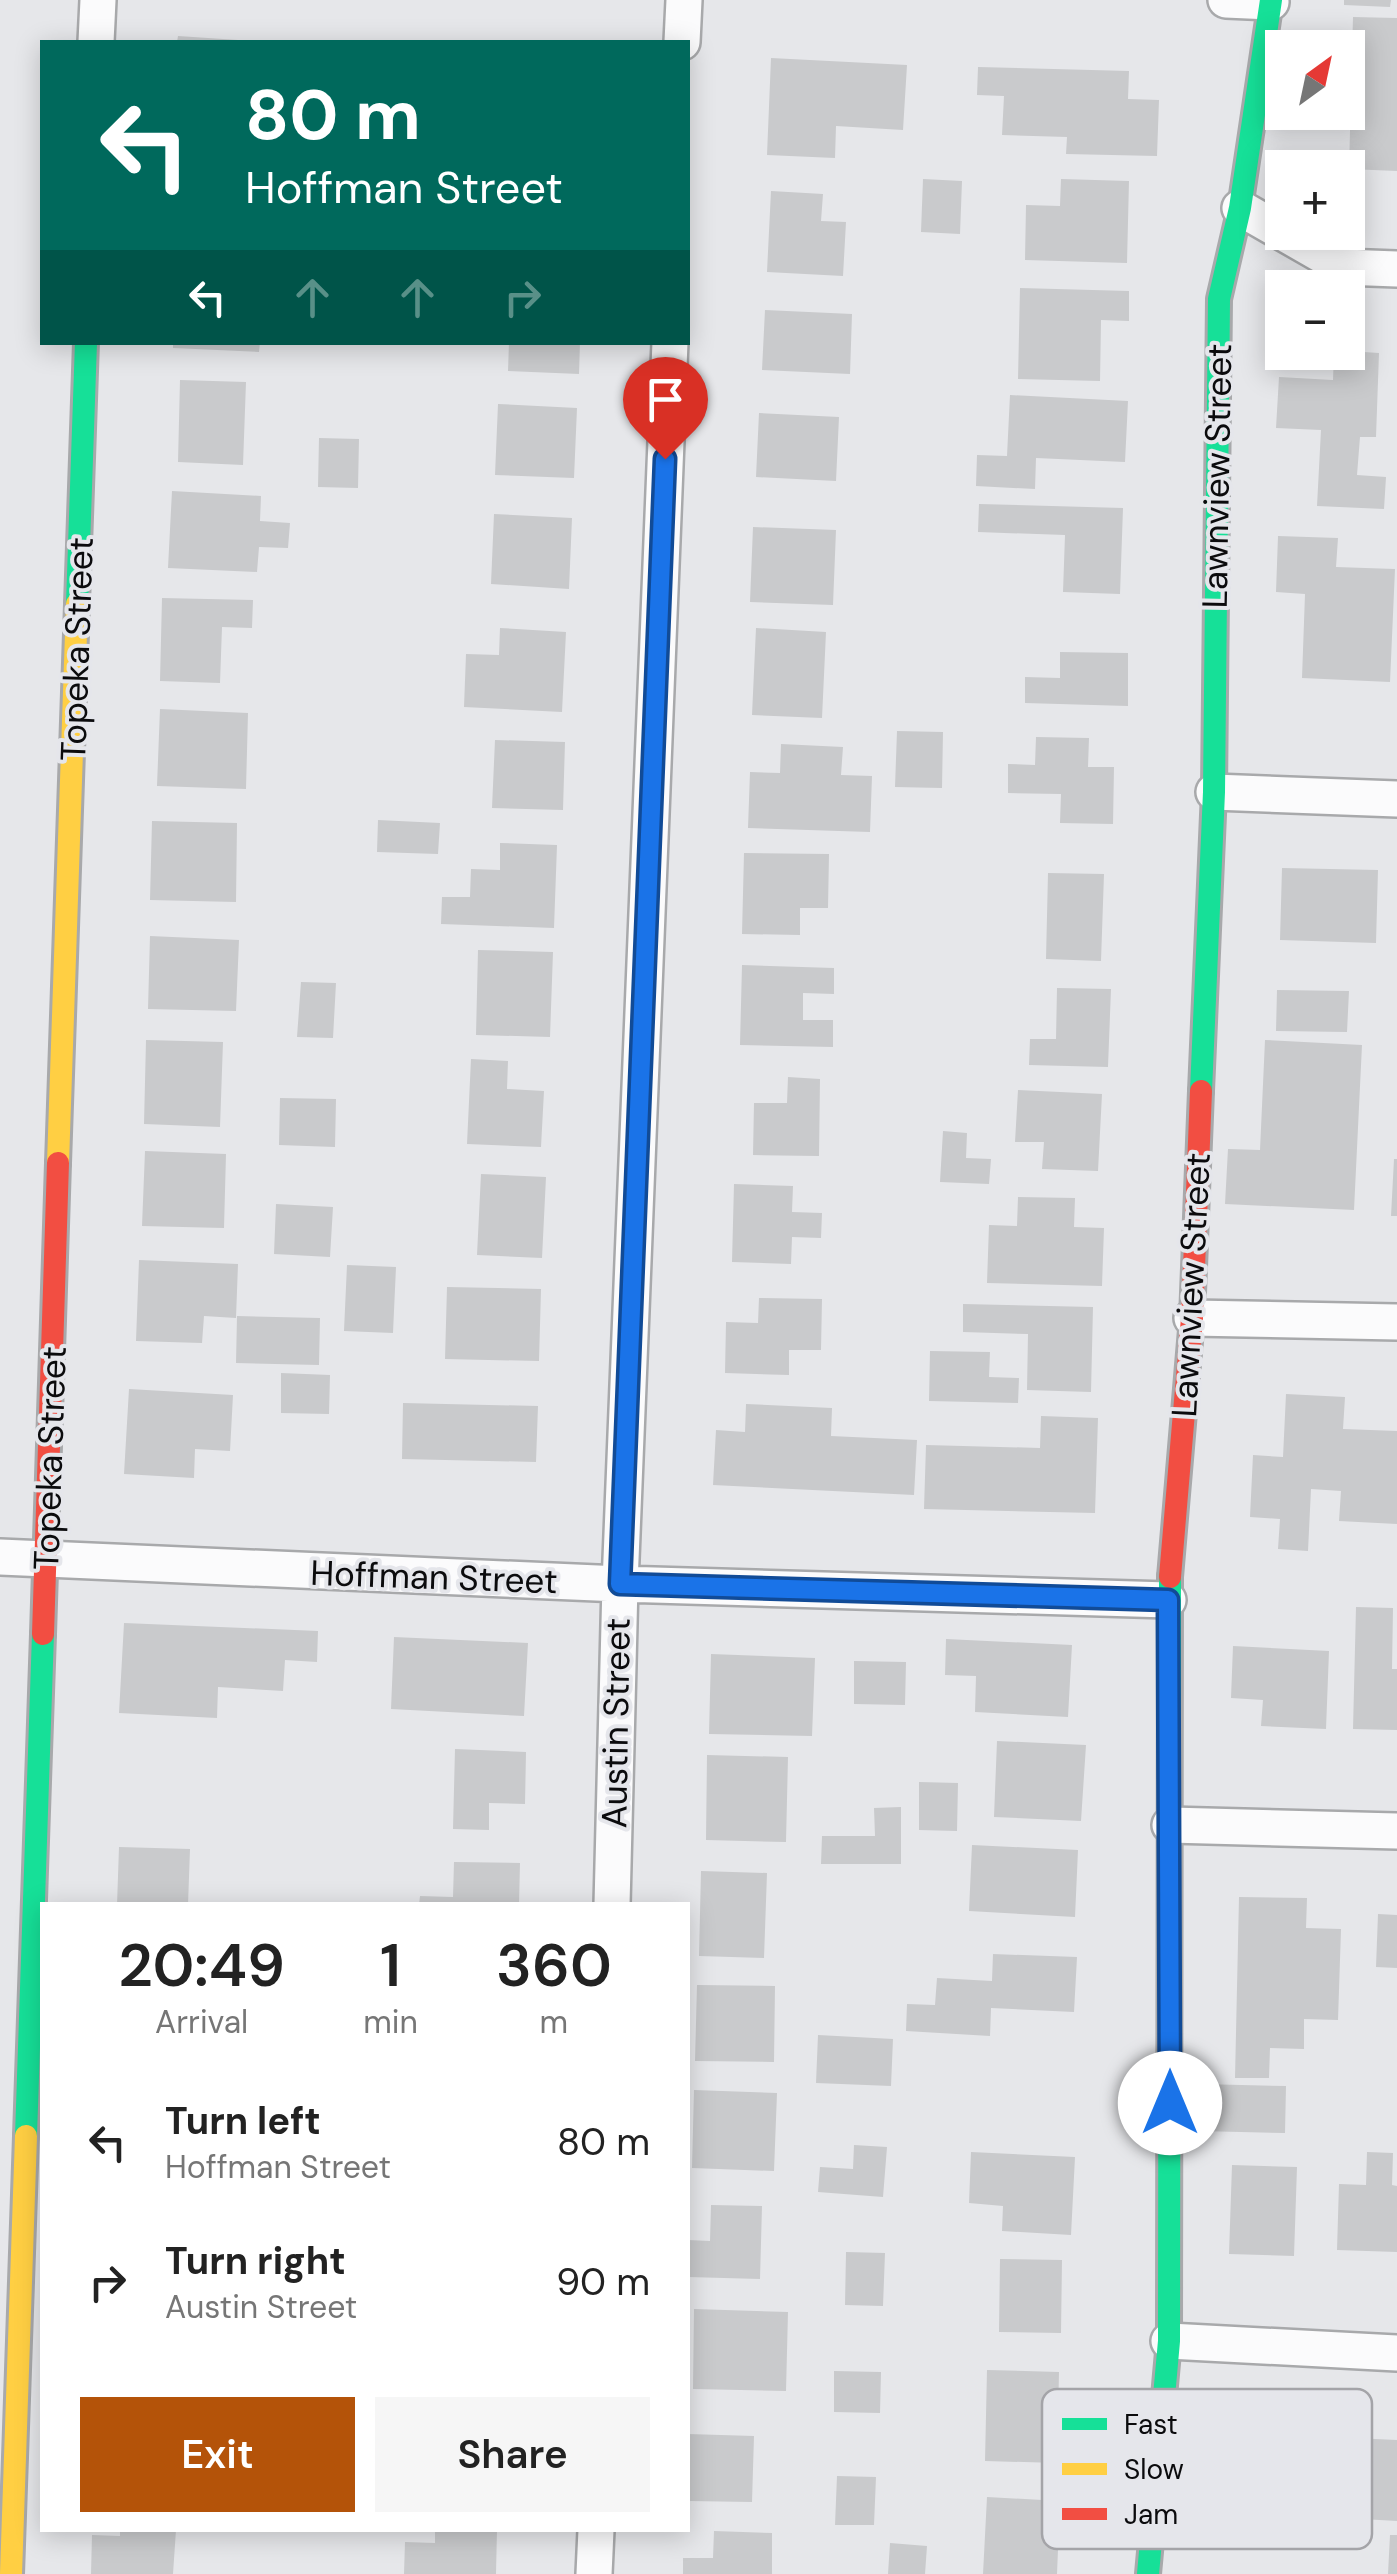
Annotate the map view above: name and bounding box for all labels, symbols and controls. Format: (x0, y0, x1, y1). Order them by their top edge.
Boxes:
north arrow (1265, 30, 1365, 130)
map controls (1265, 30, 1365, 370)
text: 80 m (245, 70, 421, 161)
icon: left (80, 80, 210, 210)
button: + (1265, 150, 1365, 250)
text: Hoffman Street (245, 158, 563, 217)
icon: left (180, 270, 235, 325)
icon: ahead (285, 270, 340, 325)
icon: ahead (390, 270, 445, 325)
icon: right (495, 270, 550, 325)
button: − (1265, 270, 1365, 370)
street label: Lawnview Street (1192, 343, 1242, 609)
pin (623, 357, 708, 460)
icon: arrive (638, 372, 693, 427)
street label: Topeka Street (50, 536, 104, 762)
street label: Lawnview Street (1161, 1152, 1221, 1418)
street label: Topeka Street (23, 1345, 77, 1571)
street label: Hoffman Street (310, 1550, 558, 1604)
street label: Austin Street (591, 1617, 641, 1829)
text: 20:49 (118, 1926, 285, 2005)
text: 1 (380, 1926, 401, 2005)
text: 360 (496, 1926, 612, 2005)
text: Arrival (155, 2001, 248, 2043)
text: min (363, 2001, 418, 2043)
text: m (540, 2001, 568, 2043)
position arrow (1118, 2051, 1222, 2155)
text: Turn left (165, 2096, 321, 2146)
icon: left (80, 2115, 135, 2170)
text: 80 m (557, 2117, 650, 2167)
text: Hoffman Street (165, 2146, 391, 2188)
text: Turn right (165, 2236, 346, 2286)
icon: right (80, 2255, 135, 2310)
text: 90 m (556, 2257, 650, 2307)
text: Austin Street (165, 2286, 357, 2328)
legend (1042, 2389, 1372, 2549)
button: Exit (80, 2397, 355, 2512)
button: Share (375, 2397, 650, 2512)
text: Fast (1124, 2406, 1178, 2443)
text: Slow (1124, 2451, 1184, 2488)
text: Jam (1124, 2496, 1178, 2533)

